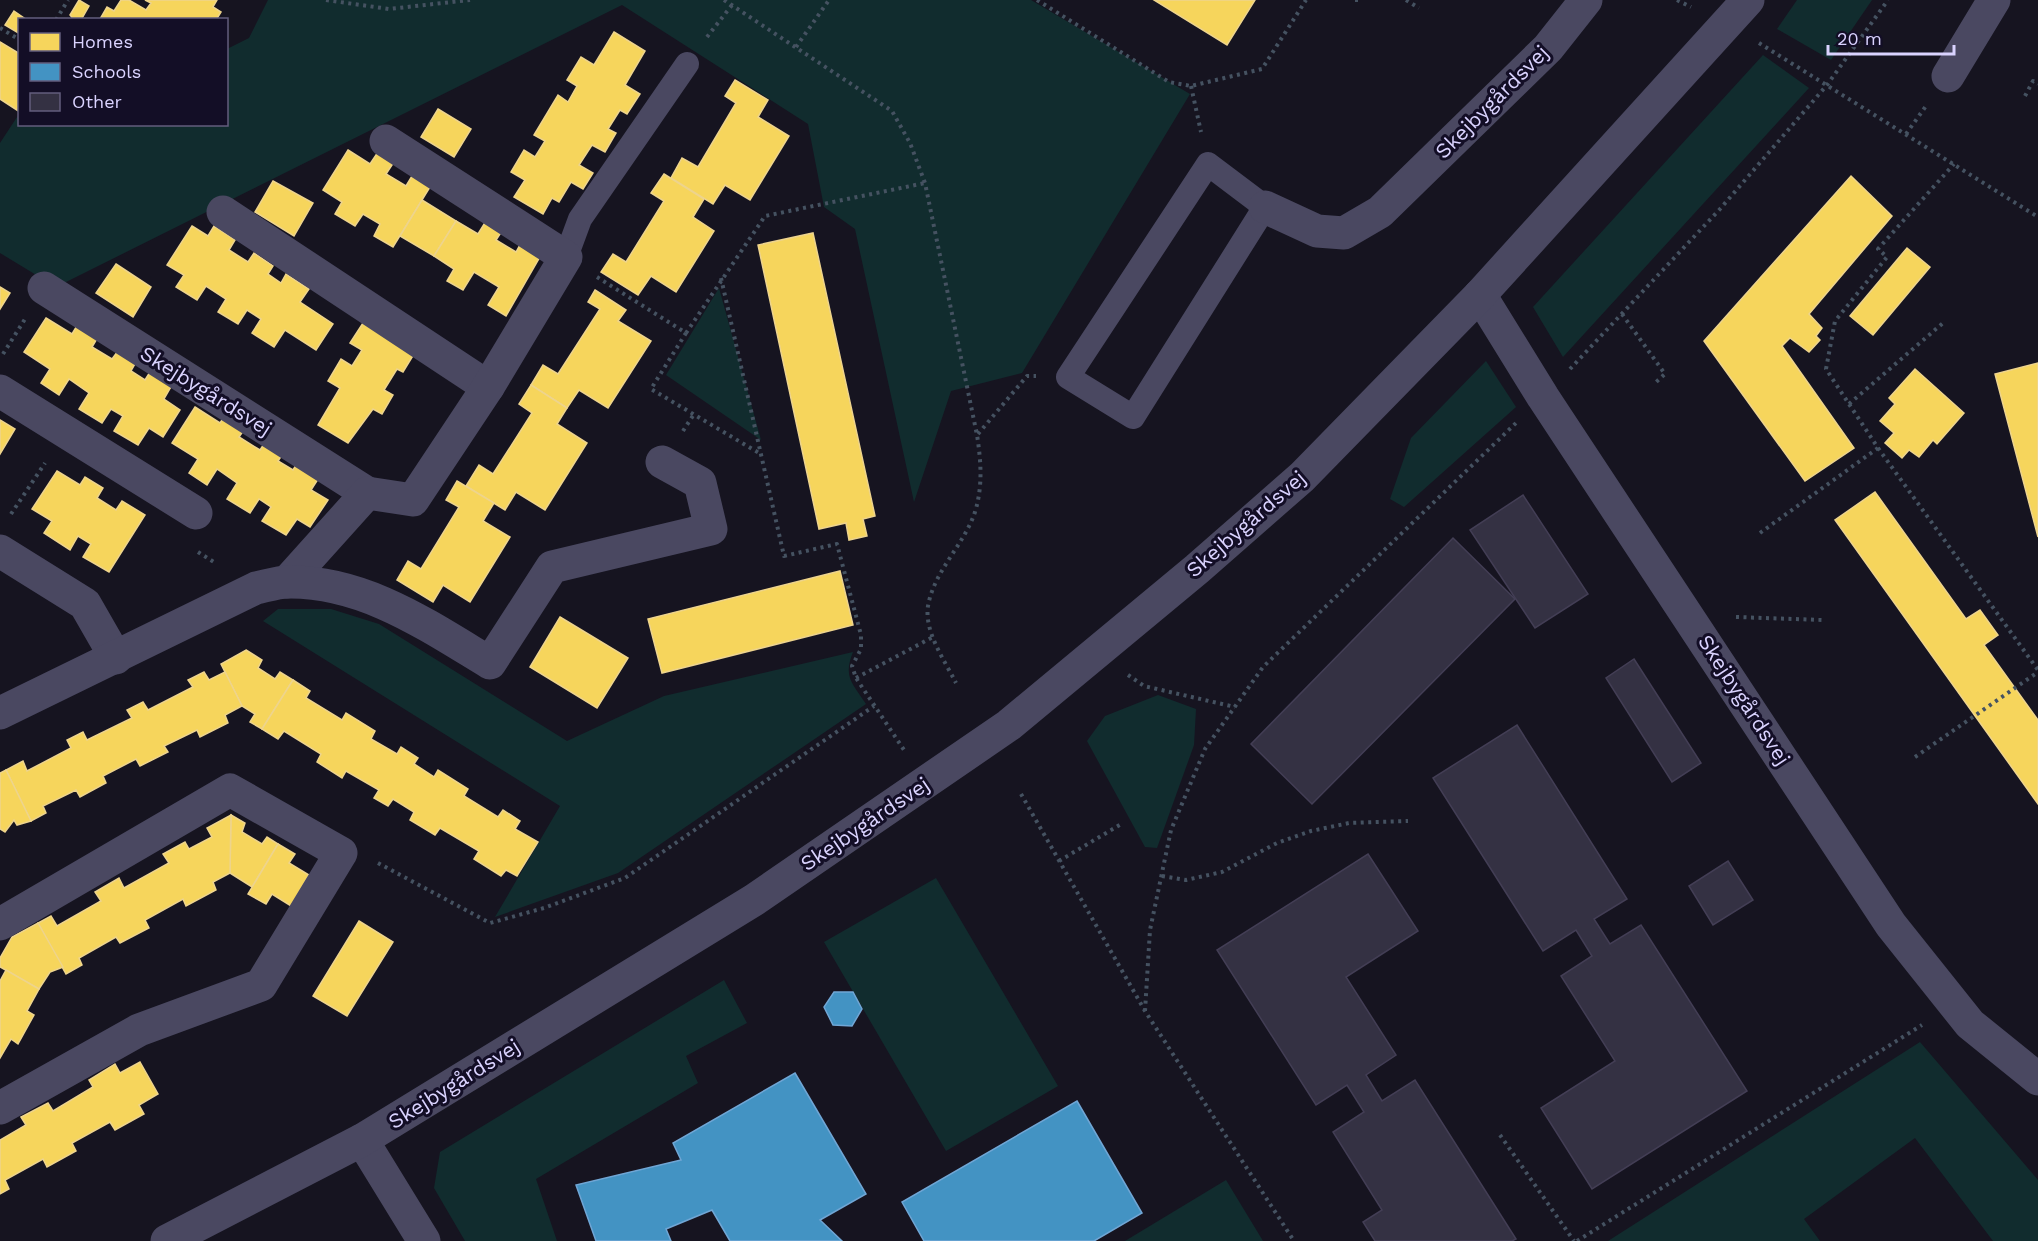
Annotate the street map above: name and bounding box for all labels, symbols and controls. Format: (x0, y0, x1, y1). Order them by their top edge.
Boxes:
legend (18, 18, 228, 126)
scale bar (1828, 18, 1954, 56)
text: 20 m (1837, 28, 1882, 49)
text: Homes (72, 31, 133, 52)
street label: Skejbygårdsvej (1430, 40, 1554, 164)
text: Schools (72, 61, 141, 82)
text: Other (72, 91, 122, 112)
street label: Skejbygårdsvej (136, 340, 277, 441)
street label: Skejbygårdsvej (1181, 465, 1311, 582)
street label: Skejbygårdsvej (1693, 630, 1796, 770)
street label: Skejbygårdsvej (795, 771, 934, 876)
street label: Skejbygårdsvej (383, 1033, 524, 1134)

